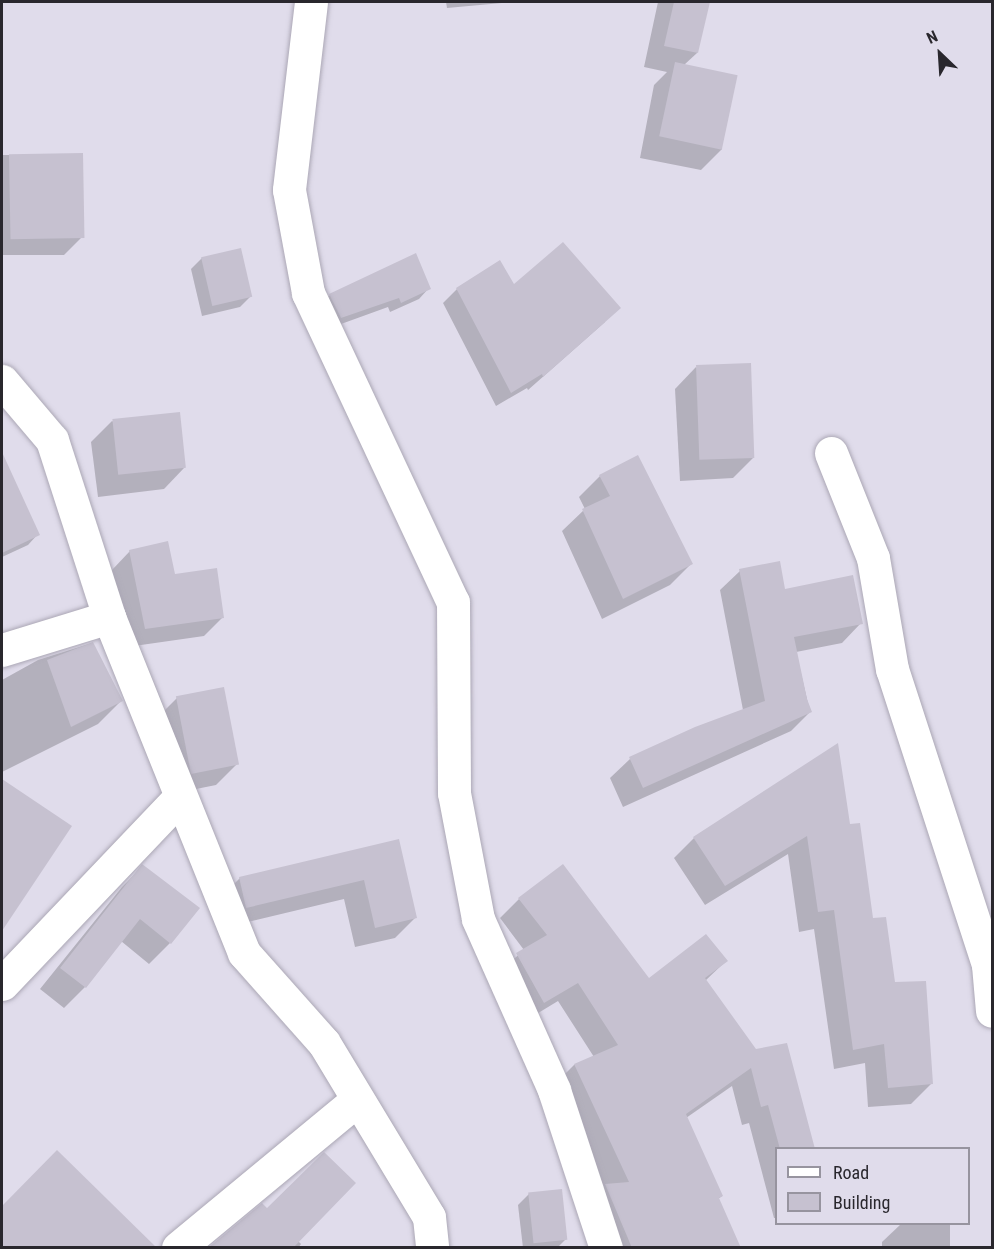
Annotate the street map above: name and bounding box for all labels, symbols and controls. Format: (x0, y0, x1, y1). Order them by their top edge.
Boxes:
north arrow (910, 24, 970, 84)
text: N (924, 27, 941, 48)
legend (775, 1147, 970, 1225)
text: Road (833, 1162, 869, 1183)
text: Building (833, 1192, 890, 1213)

